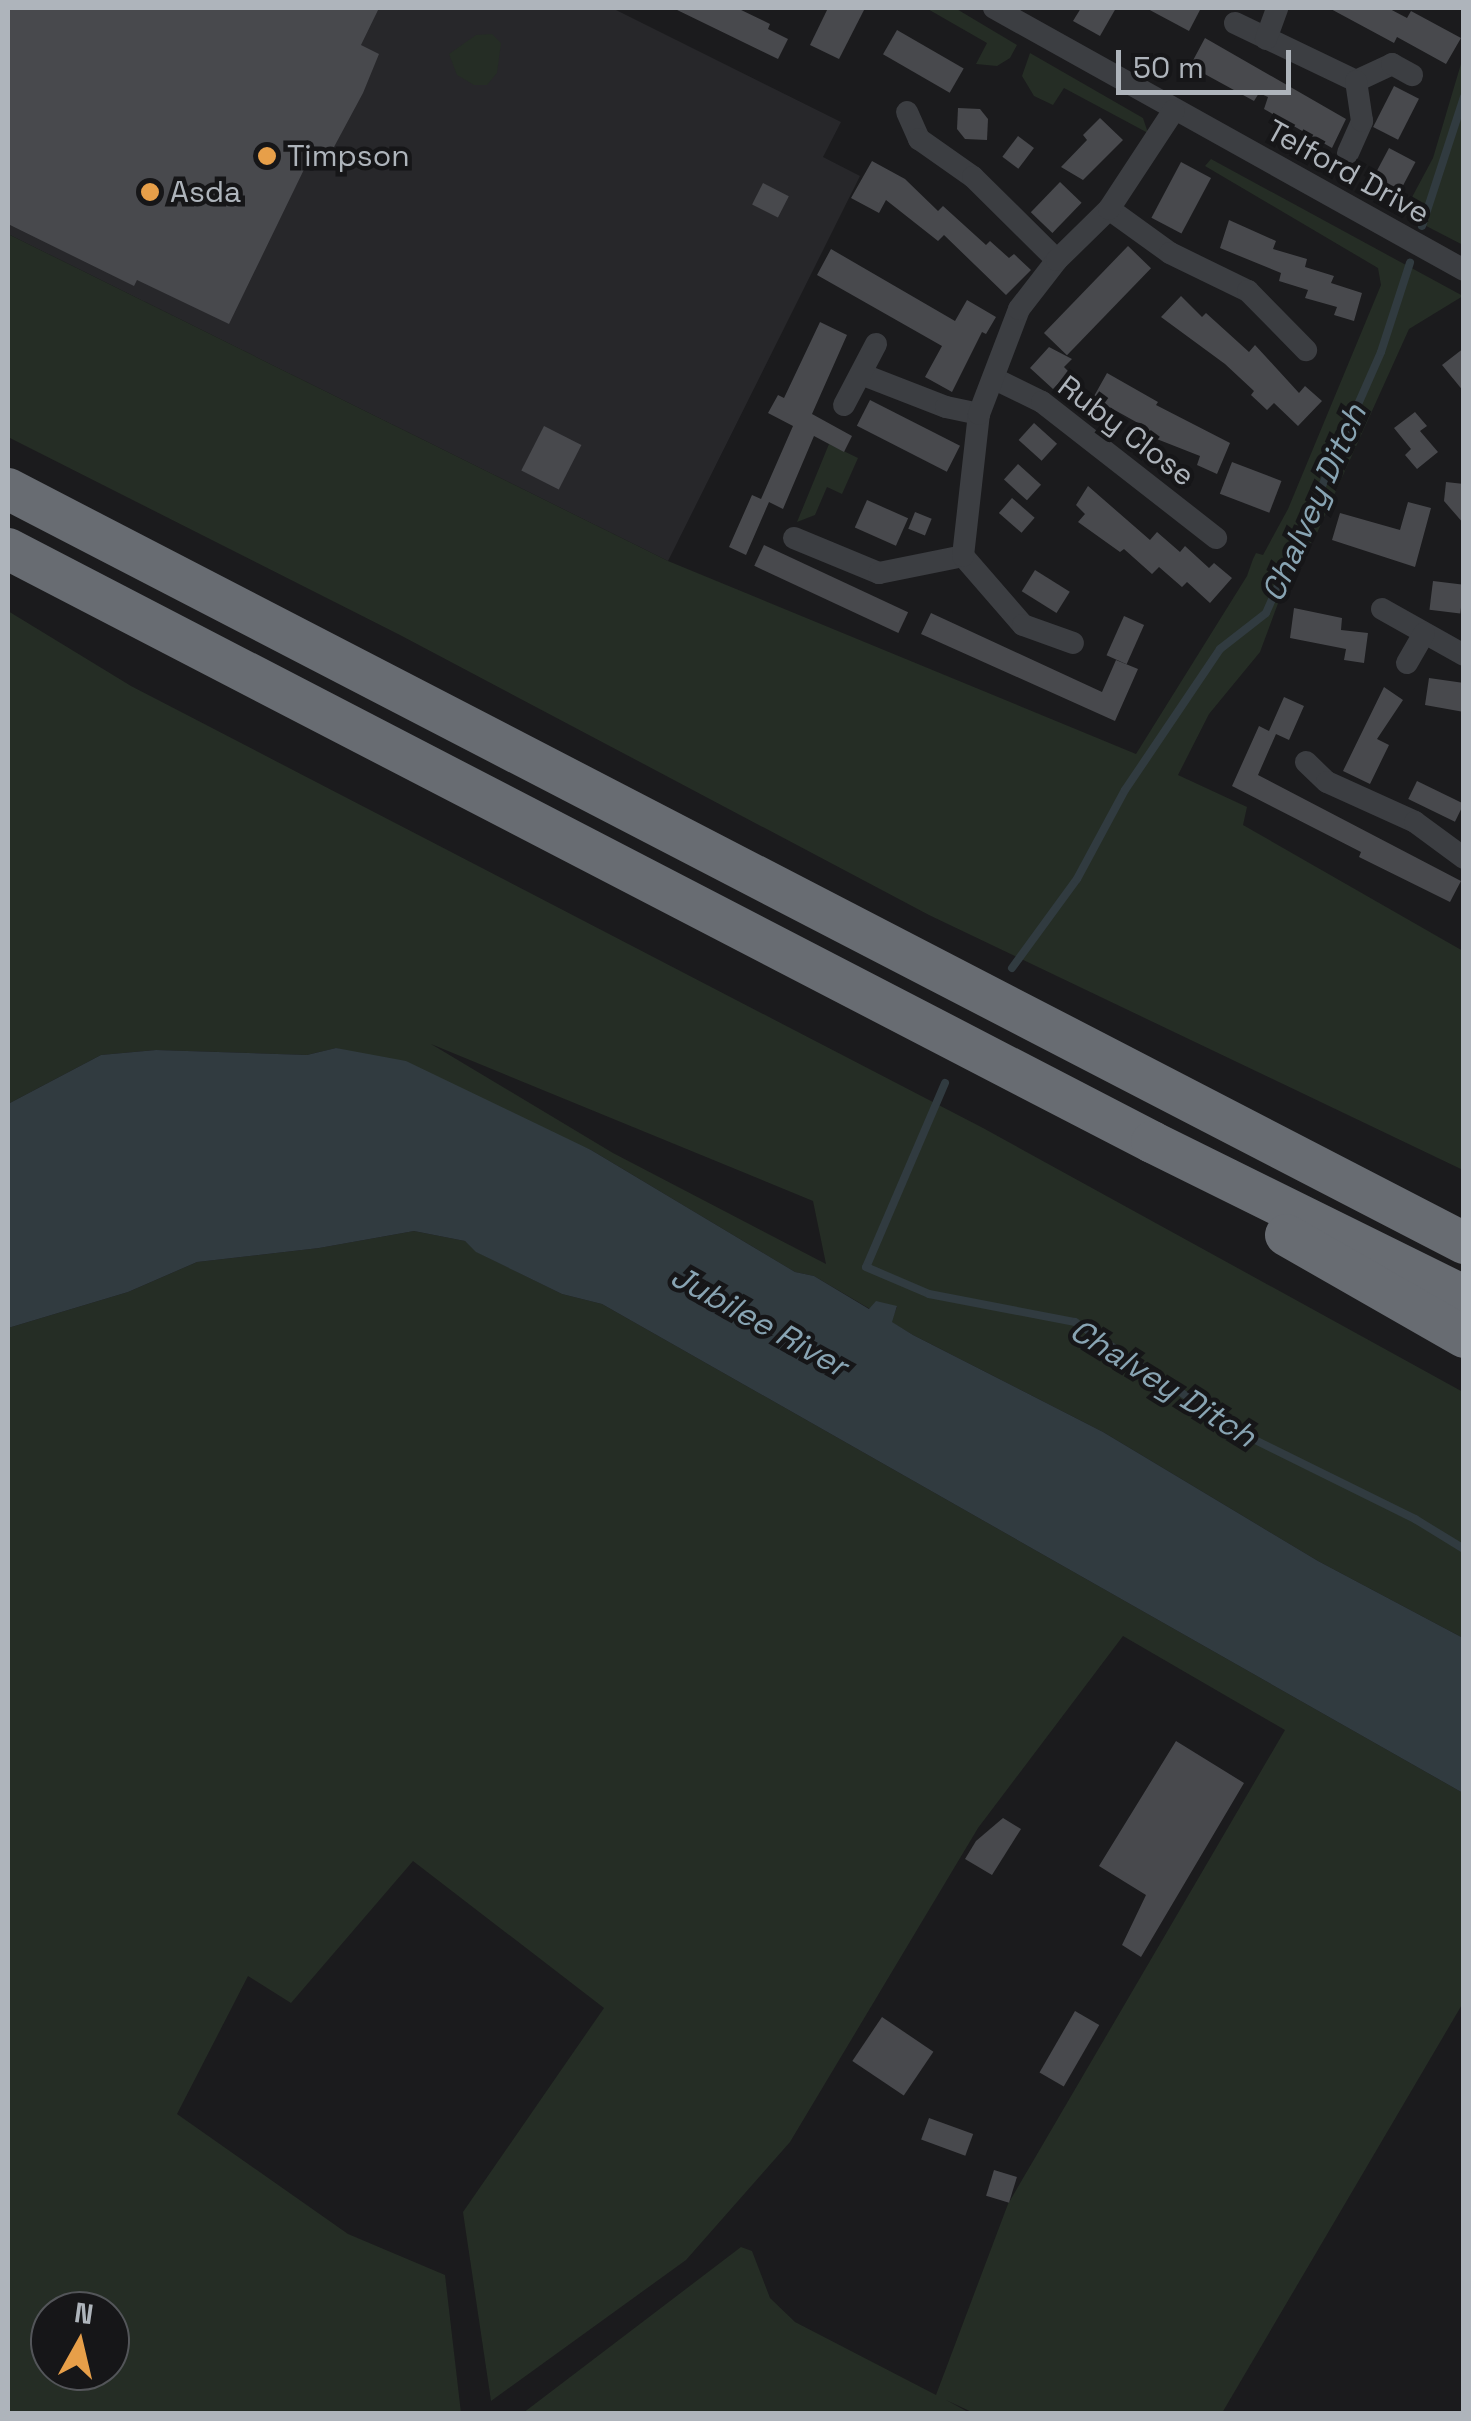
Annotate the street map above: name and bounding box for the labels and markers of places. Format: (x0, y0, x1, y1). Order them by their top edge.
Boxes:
place label: Timpson (287, 138, 410, 174)
marker: Timpson (256, 145, 278, 167)
place label: Asda (170, 174, 241, 210)
marker: Asda (139, 181, 161, 203)

